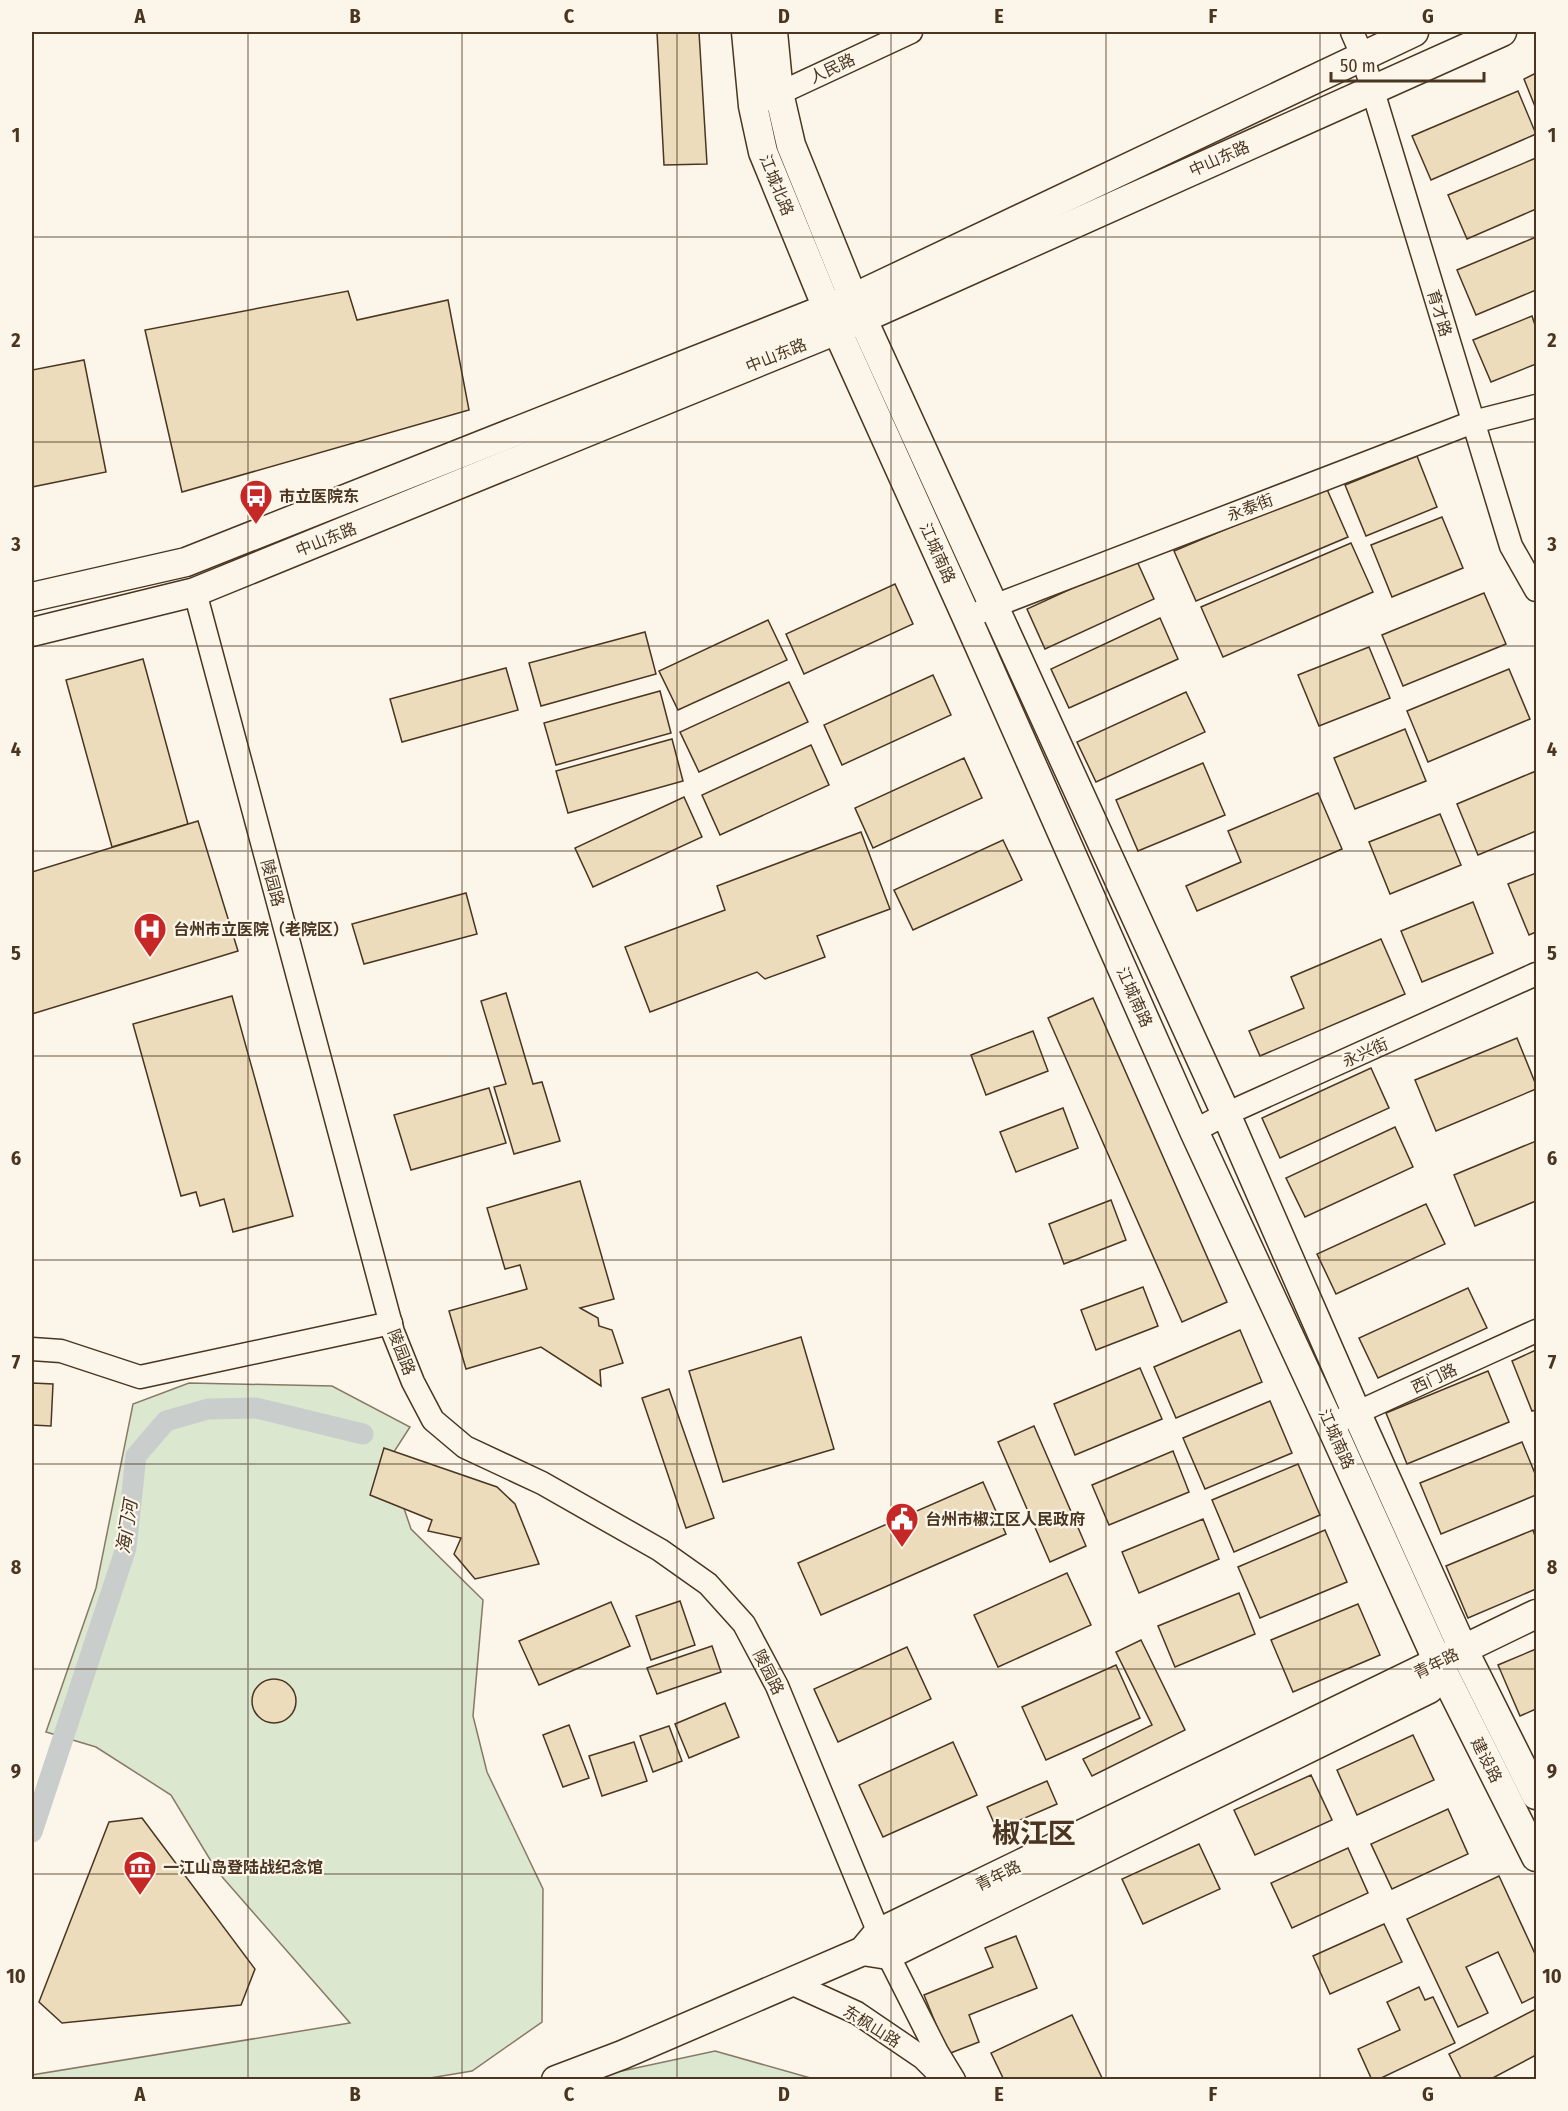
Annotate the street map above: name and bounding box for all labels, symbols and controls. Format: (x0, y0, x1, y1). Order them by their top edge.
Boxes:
text: A (134, 4, 147, 28)
text: B (349, 4, 361, 28)
text: C (564, 4, 575, 28)
text: D (778, 4, 790, 28)
text: E (994, 4, 1004, 28)
text: F (1209, 4, 1218, 28)
text: G (1422, 4, 1434, 28)
scale bar (1331, 45, 1484, 83)
street label: 人民路 (806, 50, 858, 87)
text: 50 m (1340, 55, 1376, 77)
text: 1 (12, 123, 20, 147)
text: 1 (1548, 123, 1556, 147)
street label: 中山东路 (1186, 137, 1252, 180)
street label: 江城北路 (756, 152, 797, 218)
street label: 育才路 (1423, 287, 1456, 339)
text: 2 (10, 328, 21, 352)
text: 2 (1546, 328, 1557, 352)
street label: 中山东路 (743, 335, 809, 376)
bus stop icon: 市立医院东 (238, 478, 274, 525)
place label: 市立医院东 (279, 487, 359, 506)
street label: 永泰街 (1224, 490, 1276, 525)
street label: 中山东路 (293, 519, 359, 560)
street label: 江城南路 (916, 520, 959, 586)
text: 3 (10, 532, 21, 556)
text: 3 (1546, 532, 1557, 556)
text: 4 (11, 737, 21, 761)
text: 4 (1547, 737, 1557, 761)
street label: 陵园路 (257, 857, 288, 909)
hospital icon: 台州市立医院（老院区） (132, 911, 168, 958)
place label: 台州市立医院（老院区） (173, 920, 349, 939)
text: 5 (11, 941, 21, 965)
text: 5 (1547, 941, 1557, 965)
street label: 江城南路 (1113, 964, 1156, 1030)
street label: 永兴街 (1339, 1034, 1391, 1071)
text: 6 (11, 1146, 21, 1170)
text: 6 (1547, 1146, 1557, 1170)
street label: 陵园路 (384, 1326, 419, 1378)
text: 7 (12, 1350, 21, 1374)
text: 7 (1548, 1350, 1557, 1374)
street label: 西门路 (1408, 1360, 1460, 1397)
street label: 江城南路 (1315, 1406, 1358, 1472)
water label: 海门河 (112, 1496, 143, 1555)
public building icon: 台州市椒江区人民政府 (884, 1501, 920, 1548)
place label: 台州市椒江区人民政府 (925, 1510, 1085, 1529)
text: 8 (11, 1555, 22, 1579)
text: 8 (1547, 1555, 1558, 1579)
street label: 青年路 (1410, 1644, 1462, 1683)
street label: 陵园路 (749, 1647, 788, 1698)
street label: 建设路 (1467, 1735, 1506, 1786)
text: 9 (11, 1759, 21, 1783)
text: 9 (1547, 1759, 1557, 1783)
district label: 椒江区 (992, 1817, 1076, 1850)
museum icon: 一江山岛登陆战纪念馆 (122, 1849, 158, 1896)
street label: 青年路 (972, 1856, 1024, 1895)
place label: 一江山岛登陆战纪念馆 (163, 1858, 323, 1877)
text: 10 (6, 1964, 26, 1988)
text: 10 (1542, 1964, 1562, 1988)
street label: 东枫山路 (840, 2001, 904, 2051)
text: A (134, 2082, 147, 2106)
text: B (349, 2082, 361, 2106)
text: C (564, 2082, 575, 2106)
text: D (778, 2082, 790, 2106)
text: E (994, 2082, 1004, 2106)
text: F (1209, 2082, 1218, 2106)
text: G (1422, 2082, 1434, 2106)

